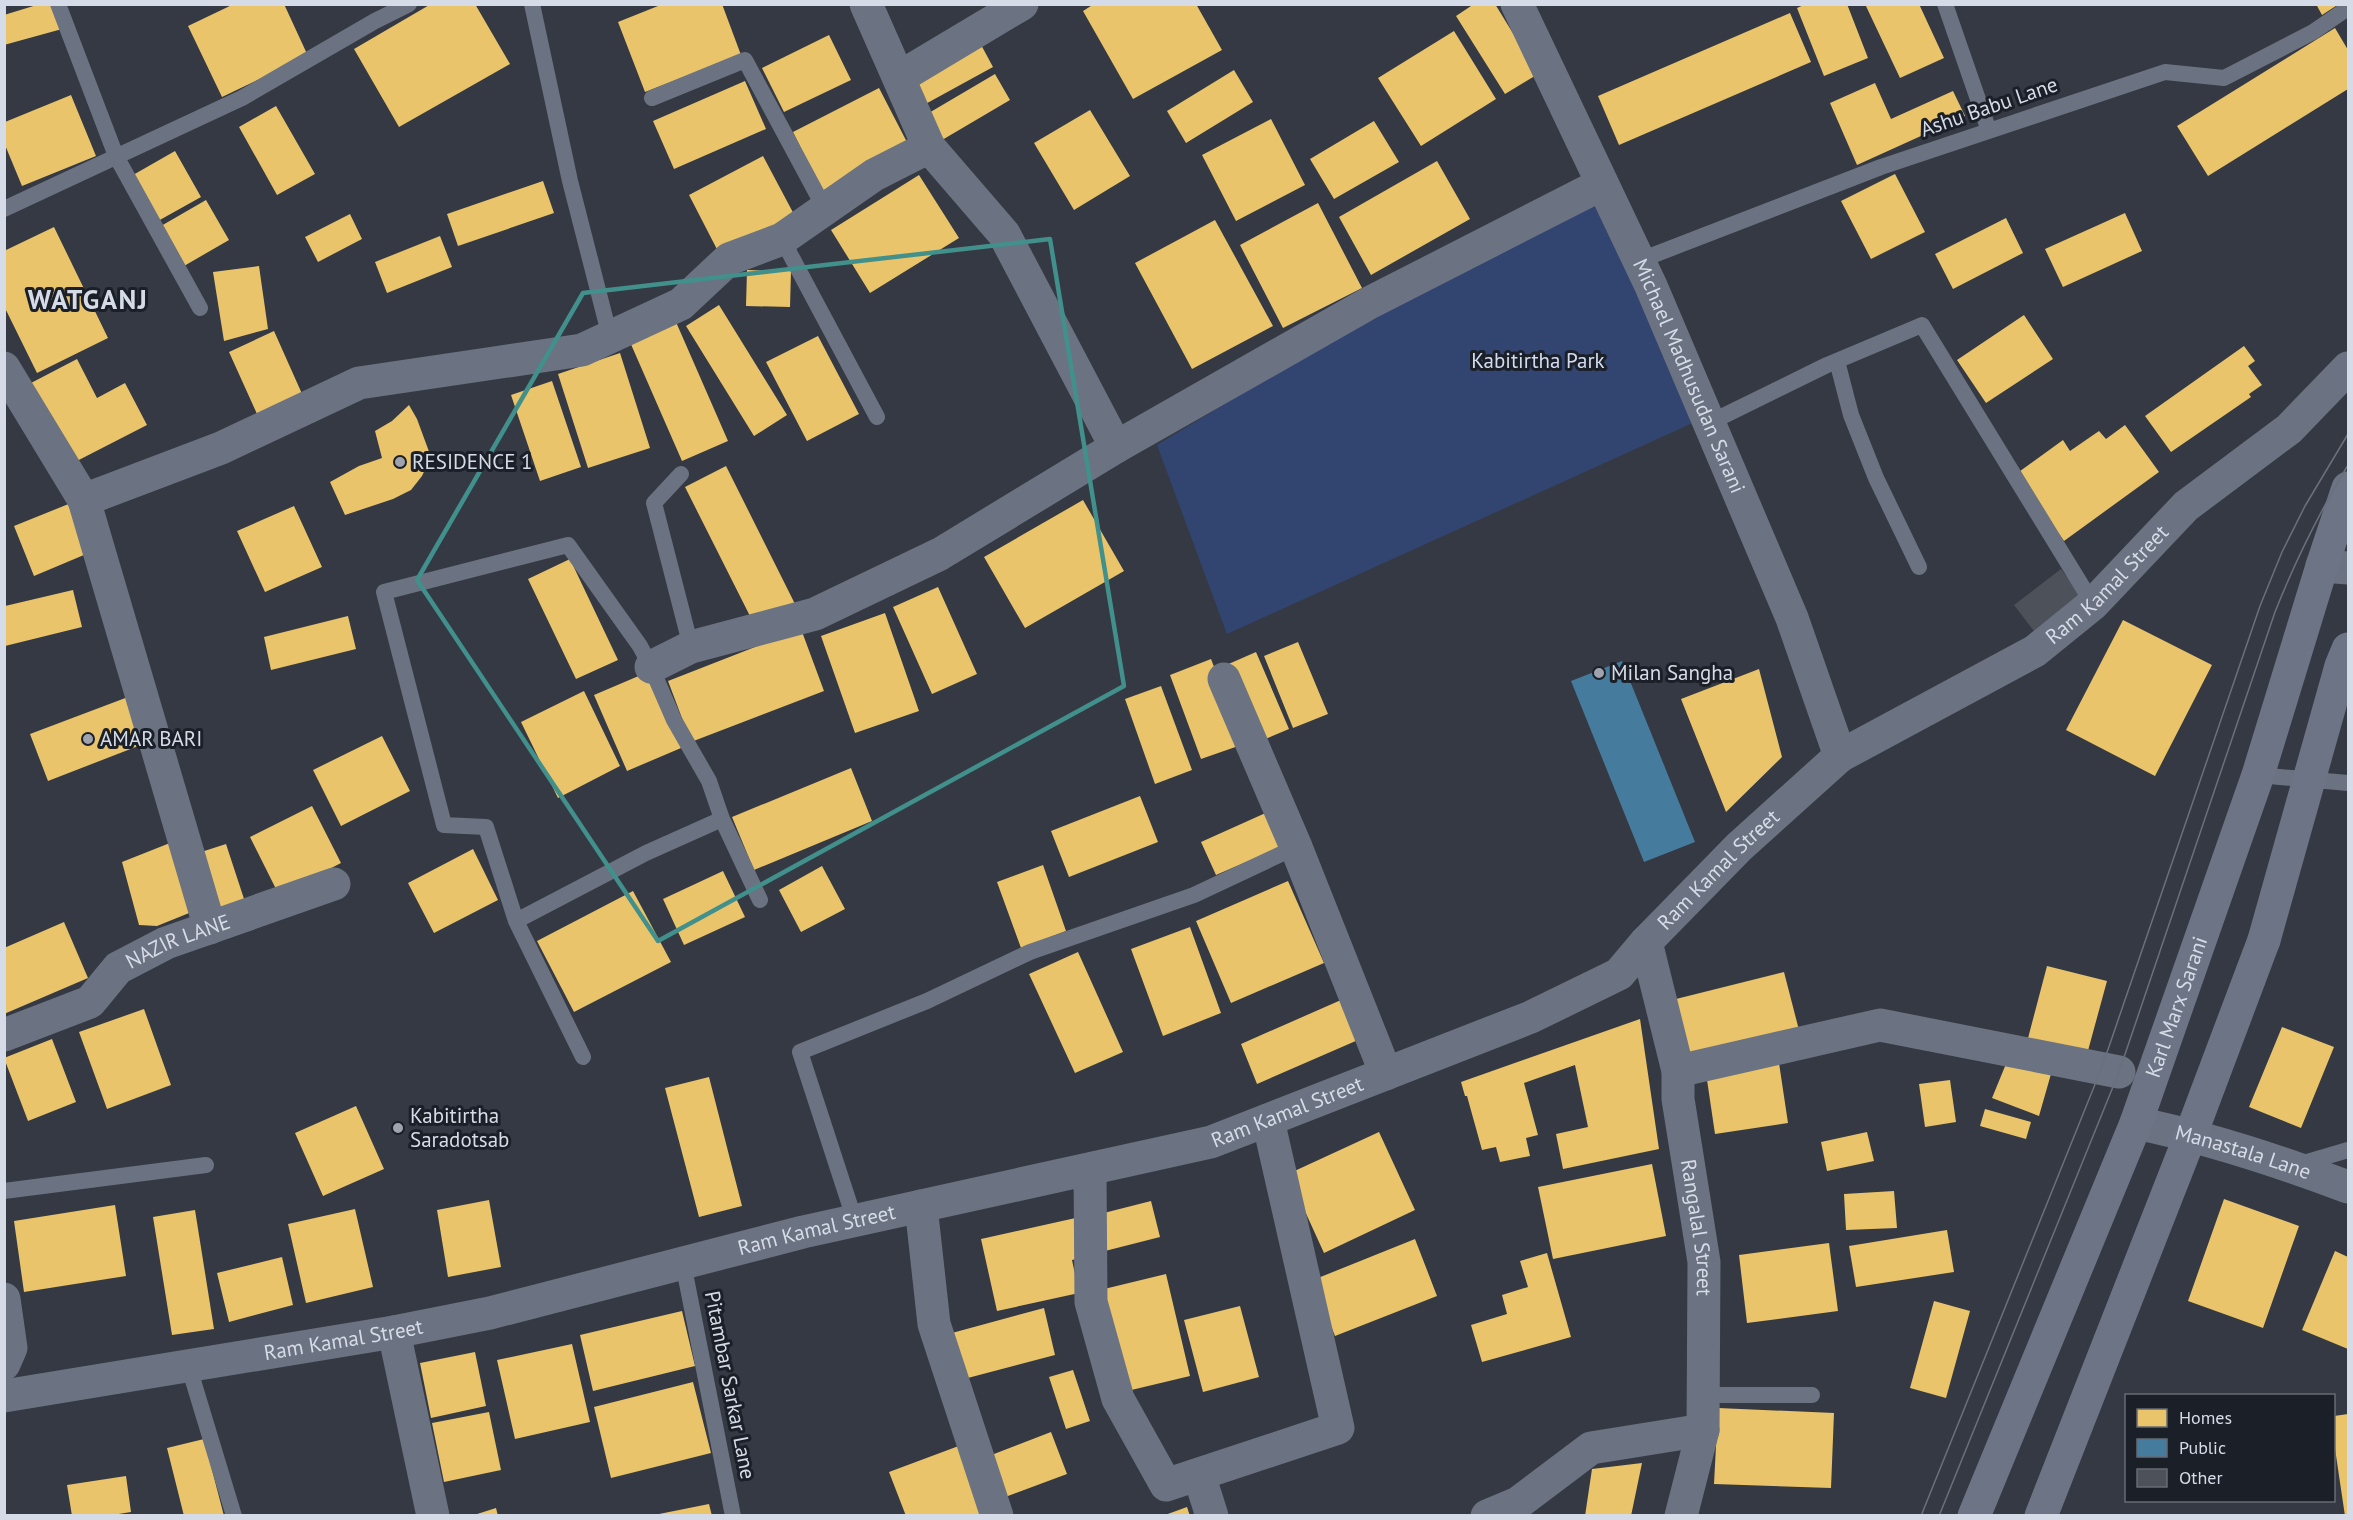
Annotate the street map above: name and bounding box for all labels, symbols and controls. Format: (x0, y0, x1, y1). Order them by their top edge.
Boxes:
street label: Ashu Babu Lane (1917, 70, 2061, 143)
street label: Michael Madhusudan Sarani (1627, 254, 1751, 497)
district label: WATGANJ (28, 282, 148, 316)
park label: Kabitirtha Park (1471, 347, 1605, 374)
place label: RESIDENCE 1 (412, 448, 532, 475)
marker: RESIDENCE 1 (393, 455, 407, 469)
street label: Ram Kamal Street (2040, 519, 2174, 650)
place label: Milan Sangha (1611, 659, 1733, 686)
marker: Milan Sangha (1592, 666, 1606, 680)
place label: AMAR BARI (100, 725, 202, 752)
marker: AMAR BARI (81, 732, 95, 746)
street label: Ram Kamal Street (1651, 803, 1785, 935)
street label: NAZIR LANE (121, 908, 234, 975)
street label: Karl Marx Sarani (2139, 933, 2213, 1081)
street label: Ram Kamal Street (1207, 1070, 1367, 1154)
place label: Kabitirtha Saradotsab (410, 1102, 509, 1153)
street label: Manastala Lane (2173, 1118, 2315, 1185)
marker: Kabitirtha Saradotsab (391, 1121, 405, 1135)
street label: Rangalal Street (1675, 1157, 1718, 1296)
street label: Ram Kamal Street (735, 1198, 898, 1261)
street label: Pitambar Sarkar Lane (699, 1288, 762, 1481)
street label: Ram Kamal Street (262, 1313, 425, 1366)
legend (2125, 1394, 2335, 1502)
text: Homes (2179, 1406, 2232, 1429)
text: Public (2179, 1436, 2226, 1459)
text: Other (2179, 1466, 2223, 1489)

